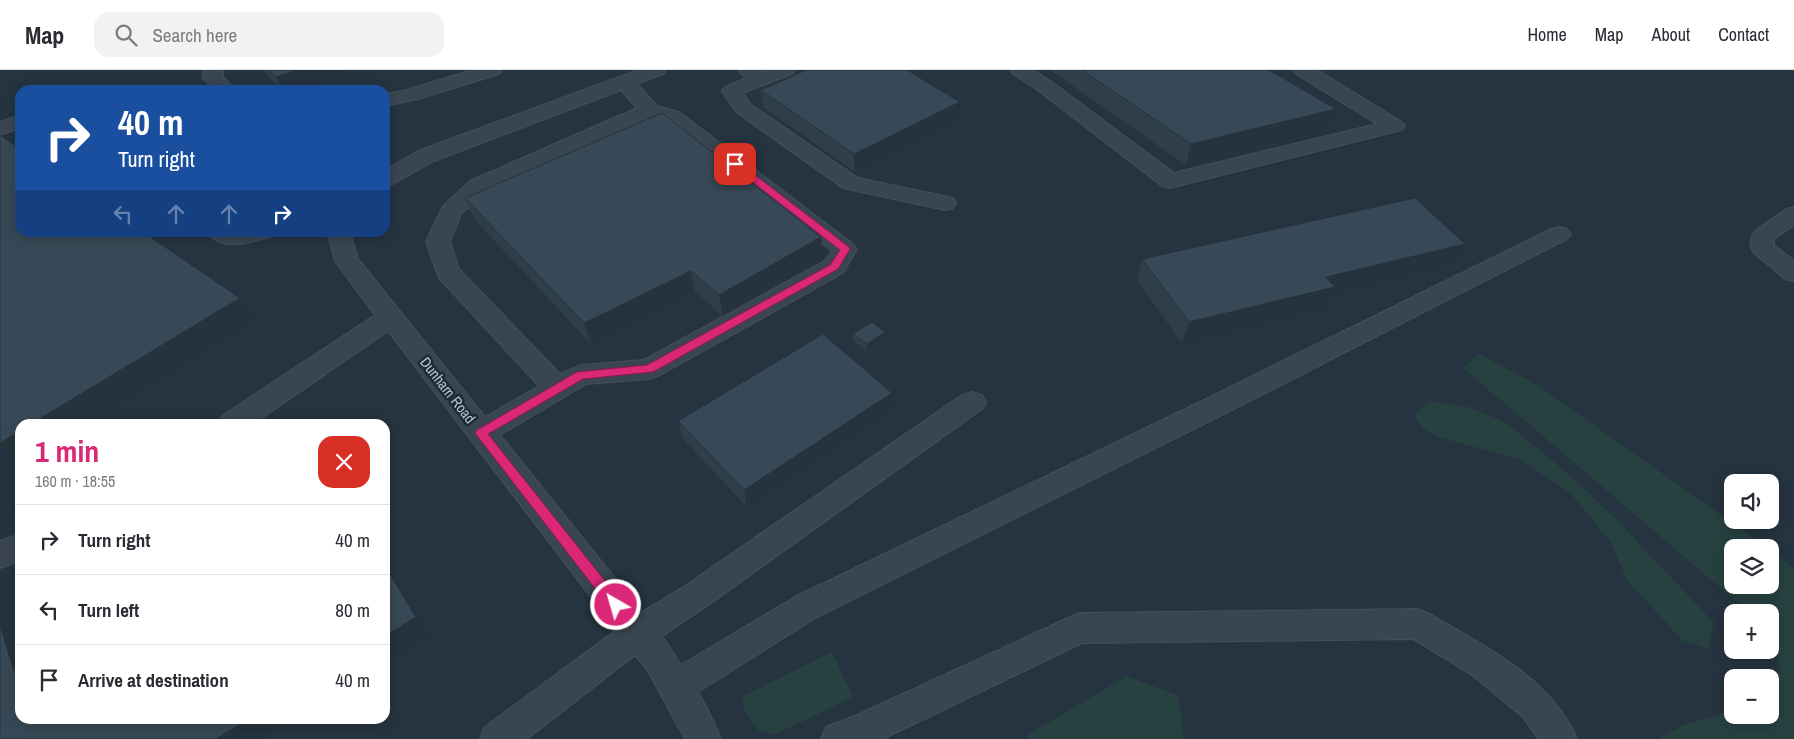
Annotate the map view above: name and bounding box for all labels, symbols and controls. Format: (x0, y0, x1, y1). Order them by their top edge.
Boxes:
search box (94, 12, 444, 57)
text: Map (25, 19, 64, 51)
icon: search (112, 21, 140, 49)
text: Search here (152, 22, 237, 48)
text: Home (1527, 22, 1567, 47)
text: Map (1595, 22, 1624, 47)
text: About (1652, 22, 1690, 47)
text: Contact (1718, 22, 1769, 47)
text: 40 m (118, 99, 183, 146)
icon: right (35, 105, 100, 170)
pin (714, 143, 756, 185)
text: Turn right (118, 144, 195, 174)
icon: arrive (721, 150, 749, 178)
icon: left (109, 200, 137, 228)
icon: ahead (162, 200, 190, 228)
icon: ahead (215, 200, 243, 228)
icon: right (268, 200, 296, 228)
street label: Dunham Road (415, 352, 481, 428)
text: 1 min (35, 431, 99, 471)
button: close (318, 436, 370, 488)
text: 160 m · 18:55 (35, 470, 115, 492)
map controls (1724, 474, 1779, 724)
button: sound (1724, 474, 1779, 529)
icon: right (35, 526, 63, 554)
text: Turn right (78, 527, 150, 553)
text: 40 m (335, 527, 370, 553)
button: layers (1724, 539, 1779, 594)
position arrow (589, 578, 641, 630)
icon: left (35, 596, 63, 624)
text: Turn left (78, 597, 139, 623)
text: 80 m (335, 597, 370, 623)
button: + (1724, 604, 1779, 659)
icon: arrive (35, 666, 63, 694)
text: Arrive at destination (78, 667, 229, 693)
text: 40 m (335, 667, 370, 693)
button: − (1724, 669, 1779, 724)

